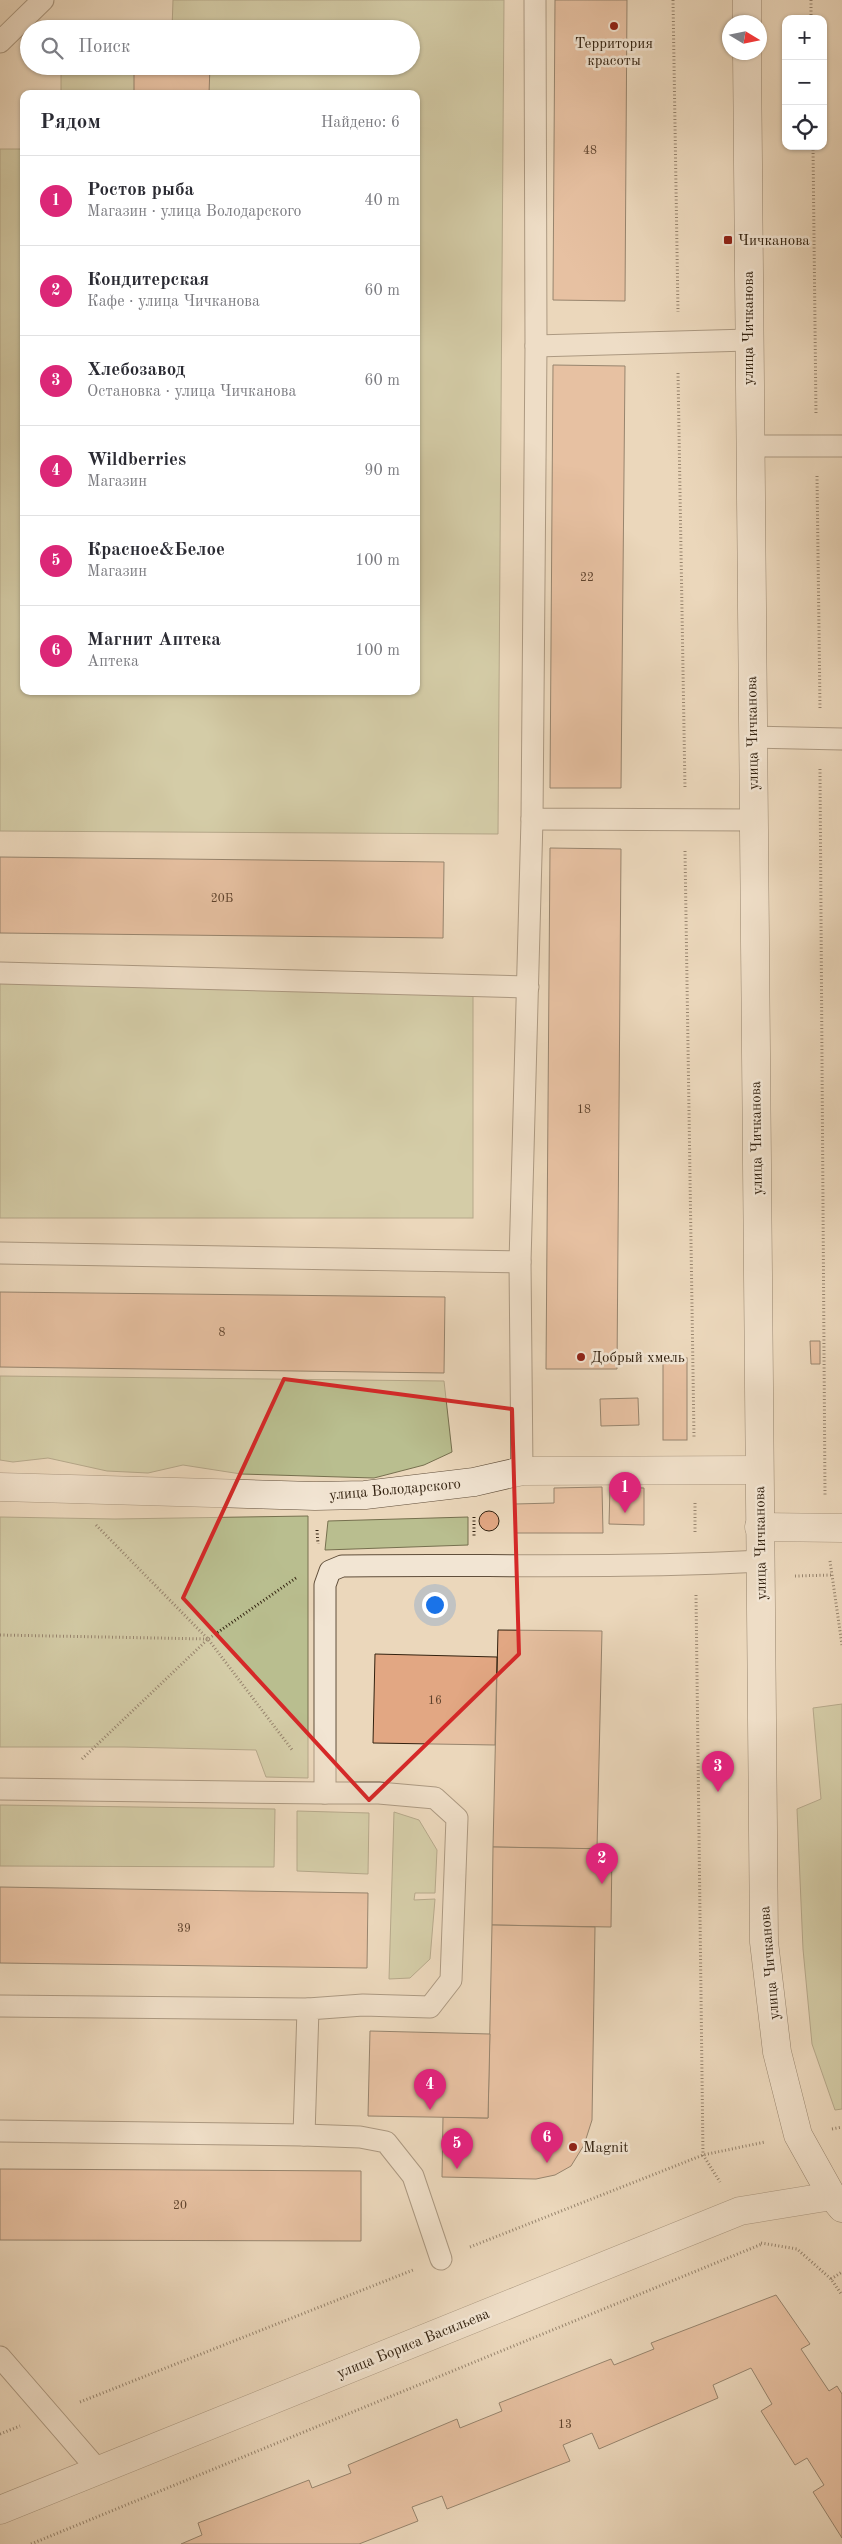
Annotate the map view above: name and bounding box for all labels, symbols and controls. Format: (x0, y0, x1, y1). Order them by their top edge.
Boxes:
north arrow (722, 15, 767, 60)
map controls (782, 15, 827, 150)
button: + (782, 15, 827, 60)
search box (20, 20, 420, 75)
marker: Территория красоты (608, 20, 620, 32)
icon: search (38, 34, 66, 62)
place label: Территория красоты (575, 37, 653, 69)
text: Поиск (78, 38, 130, 57)
button: − (782, 60, 827, 105)
button: locate (782, 105, 827, 150)
text: Рядом (40, 112, 101, 133)
text: Найдено: 6 (321, 115, 400, 131)
house number: 48 (583, 145, 597, 157)
text: Ростов рыба (87, 181, 194, 200)
text: 1 (51, 193, 61, 209)
text: 40 m (364, 193, 400, 209)
text: Магазин · улица Володарского (87, 204, 301, 220)
marker: Чичканова (722, 234, 734, 246)
place label: Чичканова (738, 234, 810, 249)
street label: улица Чичканова (742, 270, 757, 385)
text: Кондитерская (87, 271, 209, 290)
text: 2 (51, 283, 61, 299)
text: 60 m (364, 283, 400, 299)
text: Кафе · улица Чичканова (87, 294, 260, 310)
text: Хлебозавод (87, 361, 185, 380)
text: 3 (51, 373, 61, 389)
text: 60 m (364, 373, 400, 389)
text: Остановка · улица Чичканова (87, 384, 296, 400)
text: Wildberries (87, 451, 186, 470)
text: 4 (51, 463, 61, 479)
text: 90 m (364, 463, 400, 479)
text: Магазин (87, 474, 147, 490)
text: Красное&Белое (87, 541, 225, 560)
text: 5 (51, 553, 61, 569)
text: 100 m (355, 553, 400, 569)
text: Магазин (87, 564, 147, 580)
house number: 22 (580, 572, 594, 584)
text: Магнит Аптека (87, 631, 221, 650)
text: 6 (51, 643, 61, 659)
text: 100 m (355, 643, 400, 659)
text: Аптека (87, 654, 139, 670)
street label: улица Чичканова (745, 675, 762, 790)
house number: 20Б (211, 893, 233, 905)
street label: улица Чичканова (749, 1080, 766, 1195)
house number: 18 (577, 1104, 591, 1116)
house number: 8 (219, 1327, 226, 1339)
marker: Добрый хмель (575, 1351, 587, 1363)
place label: Добрый хмель (591, 1351, 685, 1366)
pin: 1 (609, 1472, 641, 1513)
street label: улица Володарского (329, 1477, 462, 1504)
street label: улица Чичканова (753, 1485, 770, 1600)
your location (422, 1592, 448, 1618)
house number: 16 (428, 1695, 442, 1707)
pin: 3 (702, 1751, 734, 1792)
pin: 2 (586, 1843, 618, 1884)
street label: улица Чичканова (758, 1905, 783, 2020)
house number: 39 (177, 1923, 191, 1935)
pin: 4 (414, 2069, 446, 2110)
pin: 6 (531, 2122, 563, 2163)
pin: 5 (441, 2128, 473, 2169)
marker: Magnit (567, 2141, 579, 2153)
place label: Magnit (583, 2141, 628, 2156)
house number: 20 (173, 2200, 187, 2212)
street label: улица Бориса Васильева (335, 2307, 493, 2382)
house number: 13 (558, 2419, 572, 2431)

